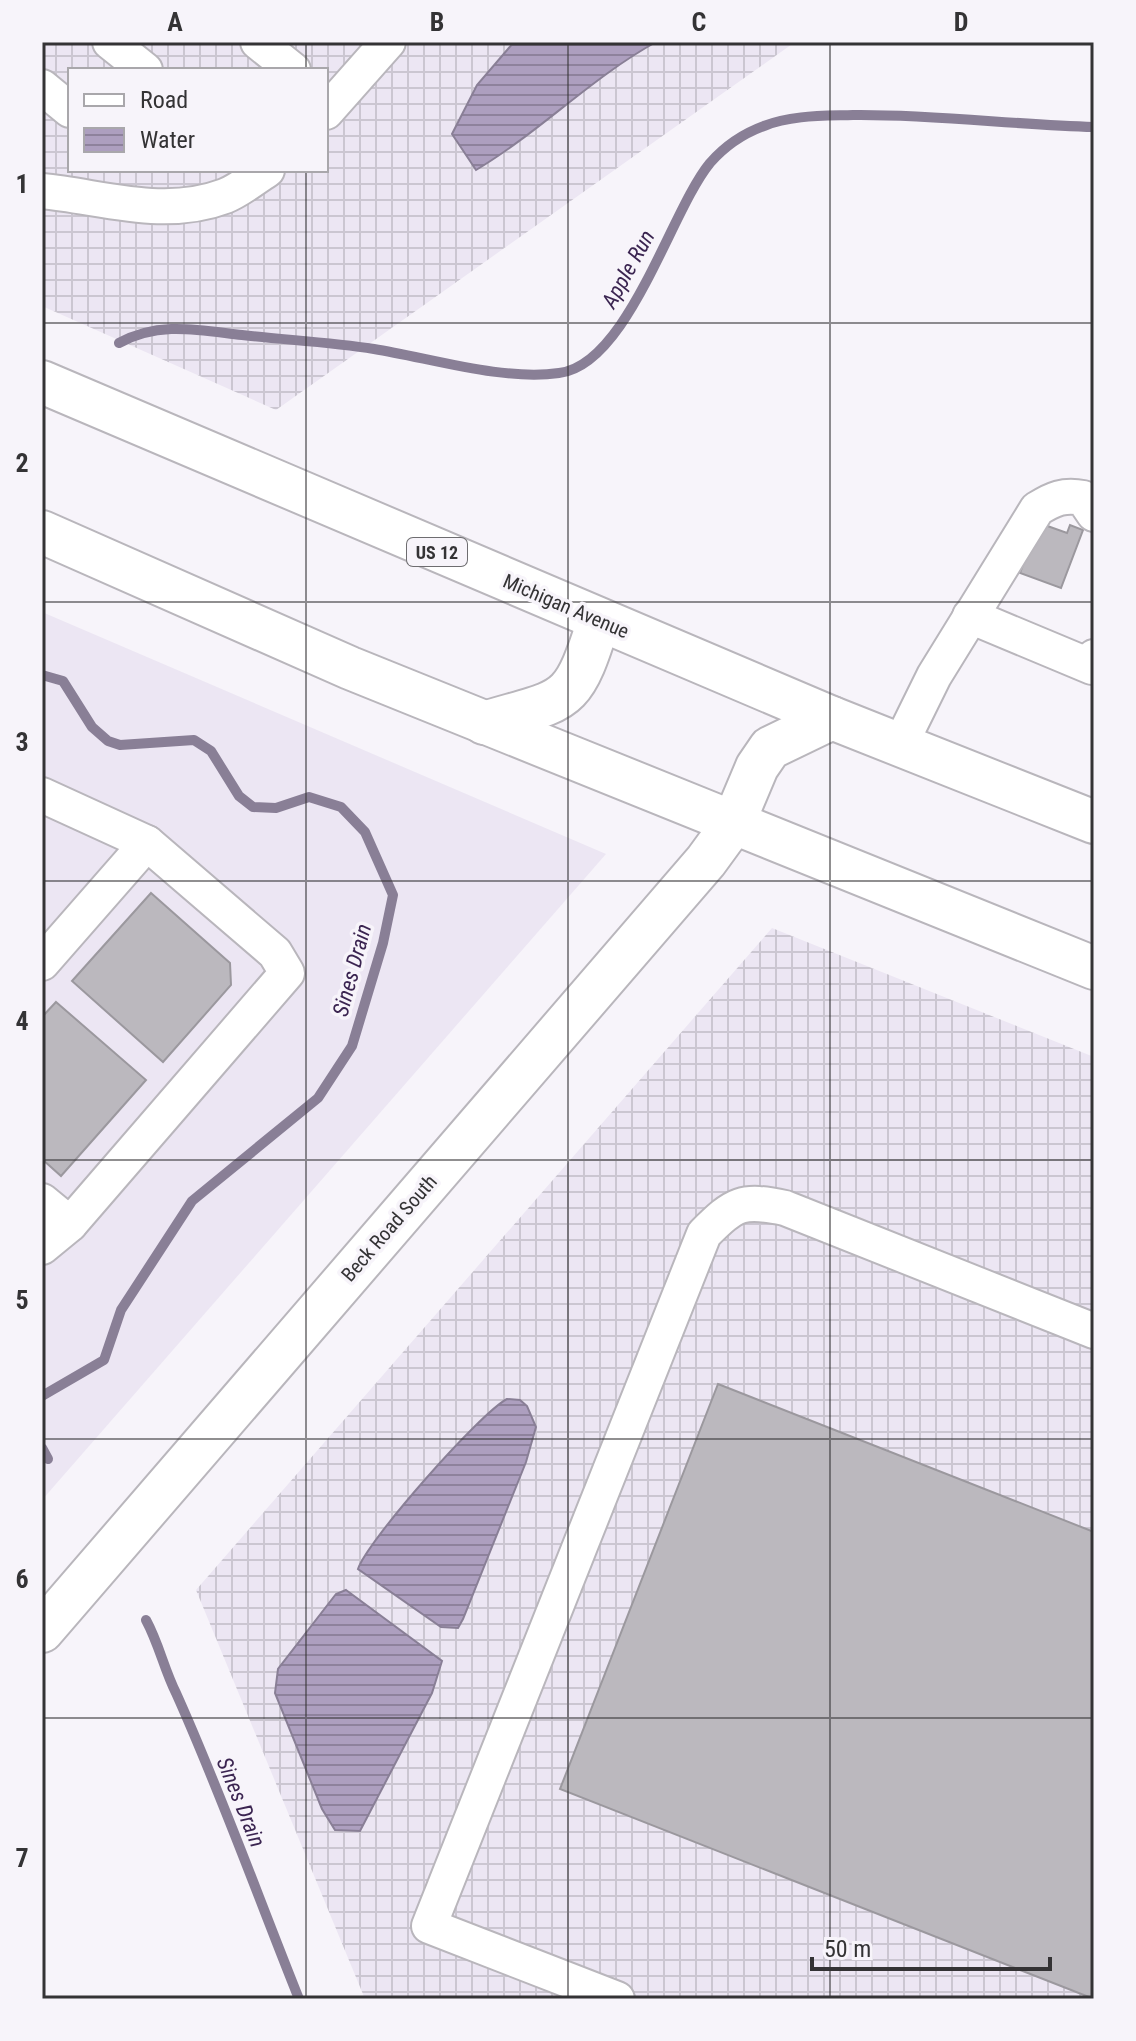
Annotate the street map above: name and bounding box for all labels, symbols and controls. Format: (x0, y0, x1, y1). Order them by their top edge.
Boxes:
text: A (167, 7, 183, 37)
text: B (430, 7, 444, 37)
text: C (692, 7, 707, 37)
text: D (954, 7, 968, 37)
legend (68, 68, 328, 172)
text: Road (140, 86, 188, 114)
text: Water (140, 126, 195, 154)
text: 1 (15, 169, 29, 199)
water label: Apple Run (596, 226, 660, 313)
text: 2 (15, 448, 29, 478)
road number: US 12 (407, 538, 467, 566)
street label: Michigan Avenue (499, 569, 633, 643)
text: 3 (15, 727, 29, 757)
water label: Sines Drain (328, 921, 376, 1019)
text: 4 (15, 1006, 29, 1036)
street label: Beck Road South (336, 1170, 442, 1286)
text: 5 (15, 1285, 29, 1315)
text: 6 (15, 1564, 29, 1594)
water label: Sines Drain (212, 1753, 270, 1851)
text: 7 (15, 1843, 29, 1873)
scale bar (812, 1921, 1050, 1971)
text: 50 m (824, 1935, 871, 1963)

